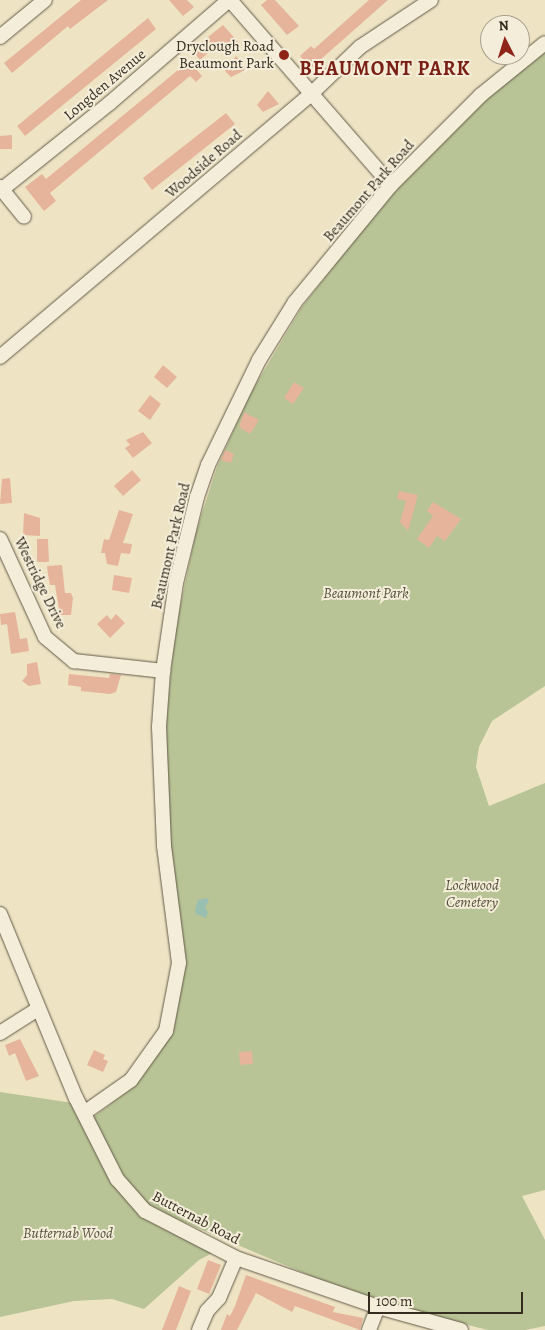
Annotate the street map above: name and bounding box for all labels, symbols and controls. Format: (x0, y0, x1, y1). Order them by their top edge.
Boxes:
north arrow (480, 15, 530, 65)
text: N (498, 16, 510, 35)
place label: Dryclough Road Beaumont Park (176, 37, 274, 72)
street label: Longden Avenue (60, 46, 150, 124)
marker: Dryclough Road Beaumont Park (278, 49, 290, 61)
district label: BEAUMONT PARK (298, 56, 472, 80)
street label: Woodside Road (162, 126, 246, 202)
street label: Beaumont Park Road (320, 136, 418, 246)
street label: Beaumont Park Road (148, 481, 194, 611)
street label: Westridge Drive (10, 534, 70, 632)
park label: Beaumont Park (323, 585, 409, 603)
park label: Lockwood Cemetery (445, 876, 499, 911)
street label: Butternab Road (149, 1187, 243, 1249)
park label: Butternab Wood (23, 1225, 113, 1243)
scale bar (370, 1282, 525, 1314)
text: 100 m (376, 1291, 413, 1311)

